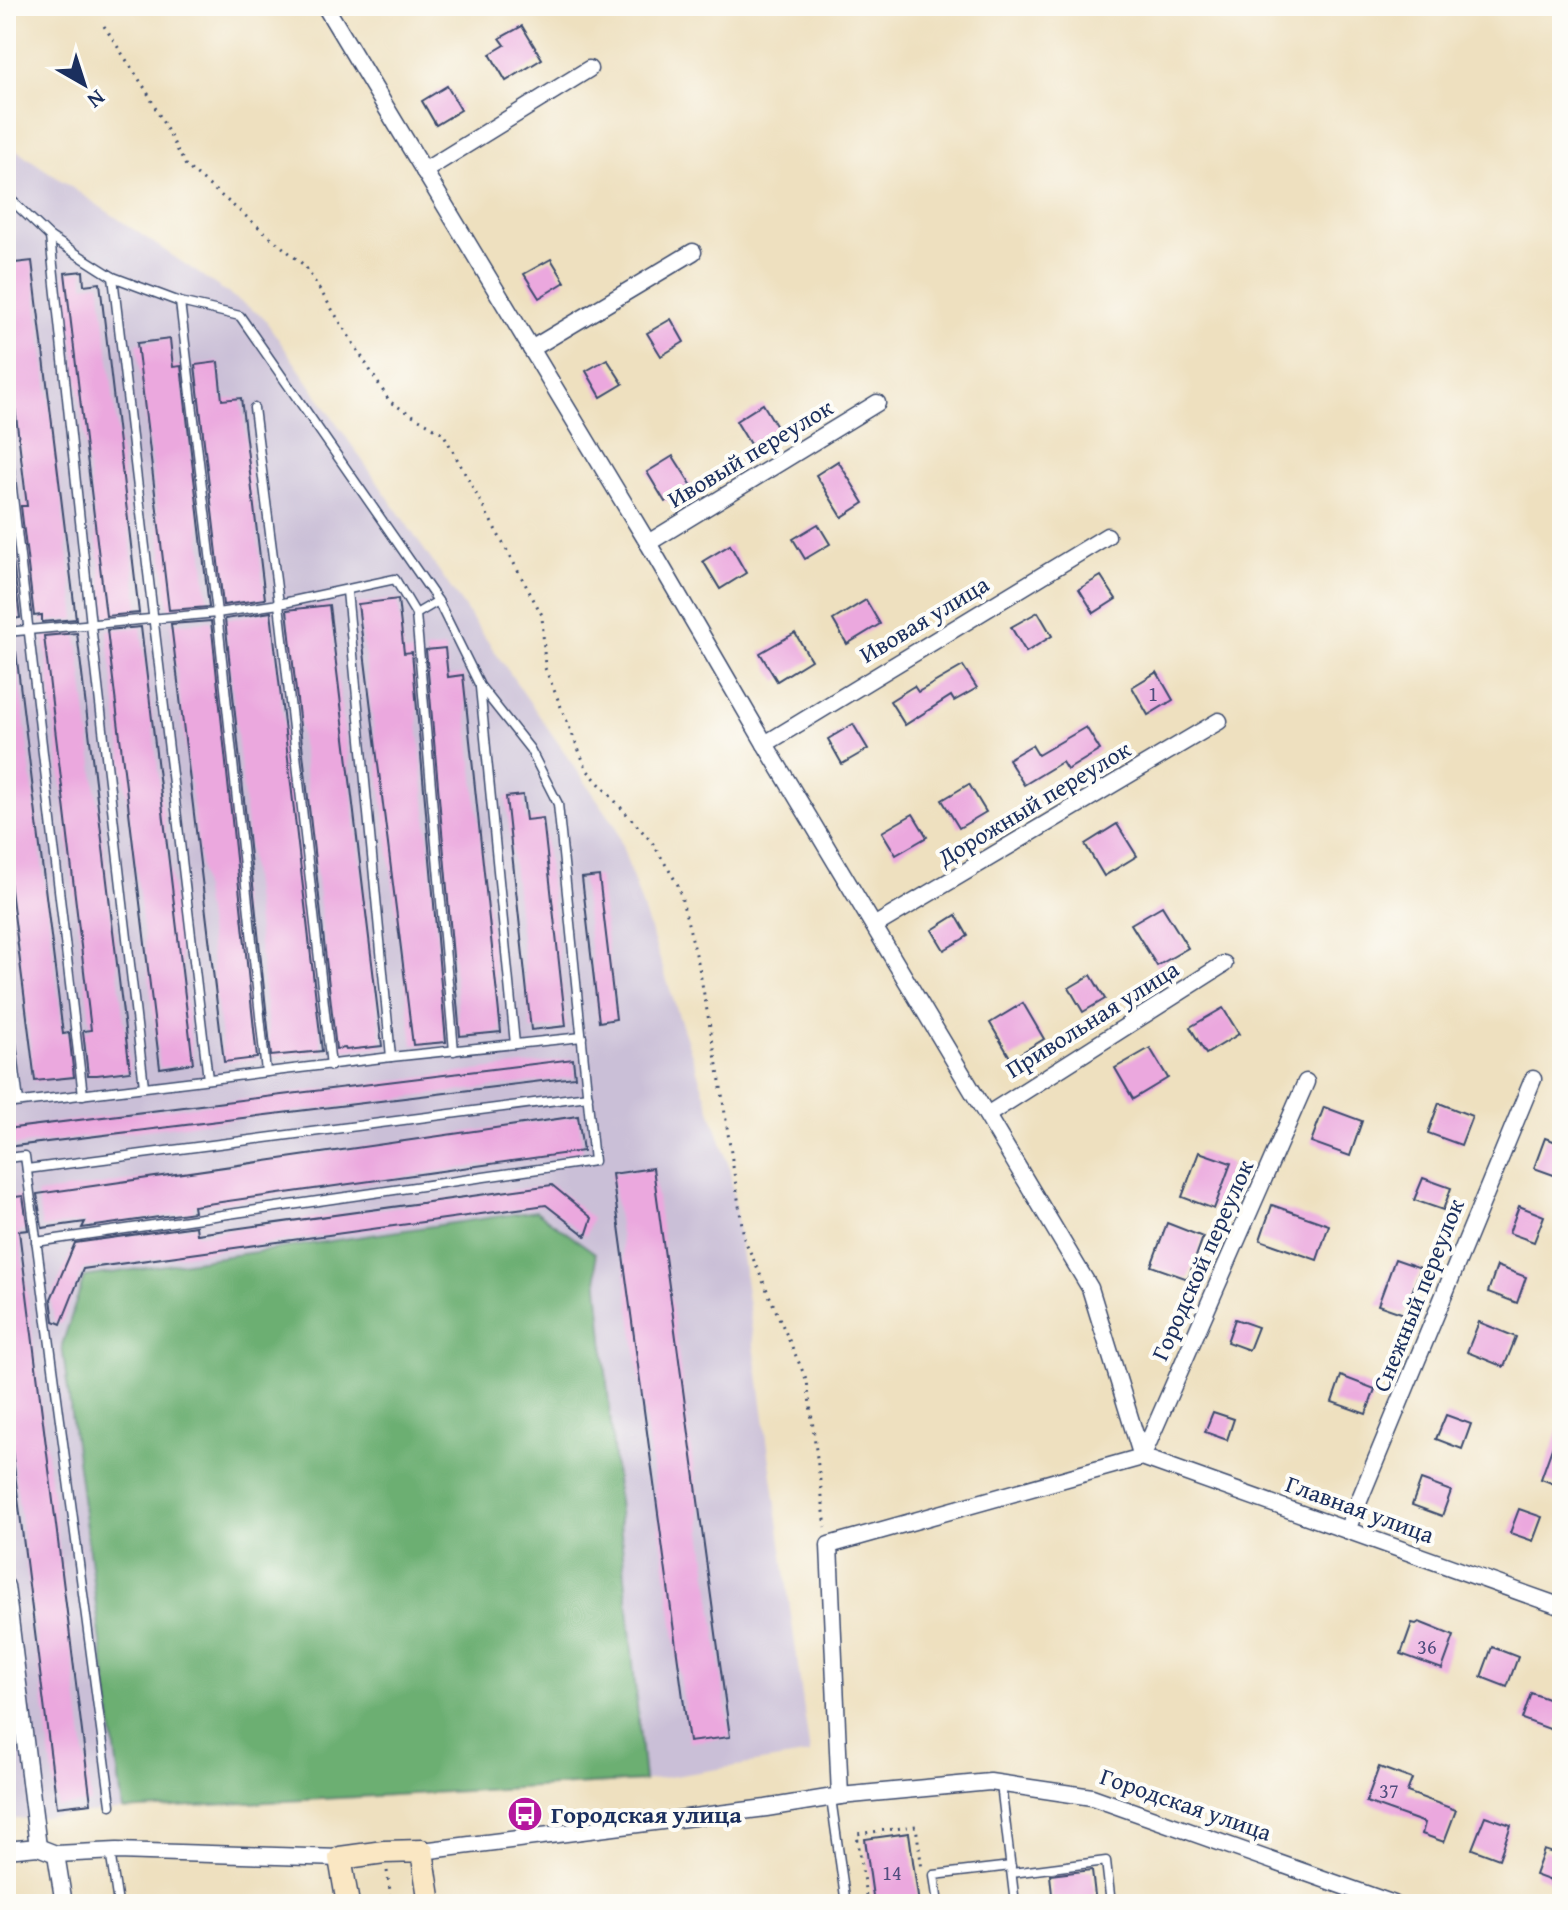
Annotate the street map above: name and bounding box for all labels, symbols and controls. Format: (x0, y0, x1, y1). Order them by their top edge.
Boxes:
north arrow (44, 44, 124, 124)
text: N (81, 82, 112, 117)
street label: Ивовый переулок (661, 390, 840, 516)
street label: Ивовая улица (853, 566, 996, 671)
house number: 1 (1148, 679, 1158, 708)
street label: Дорожный переулок (930, 731, 1138, 875)
street label: Привольная улица (998, 951, 1186, 1087)
street label: Городской переулок (1142, 1154, 1262, 1366)
street label: Снежный переулок (1363, 1193, 1473, 1397)
street label: Главная улица (1281, 1466, 1440, 1552)
house number: 36 (1417, 1632, 1437, 1661)
street label: Городская улица (1096, 1758, 1277, 1850)
house number: 37 (1379, 1776, 1399, 1805)
bus stop icon: Городская улица (506, 1795, 544, 1833)
place label: Городская улица (551, 1797, 743, 1832)
house number: 14 (882, 1858, 902, 1887)

